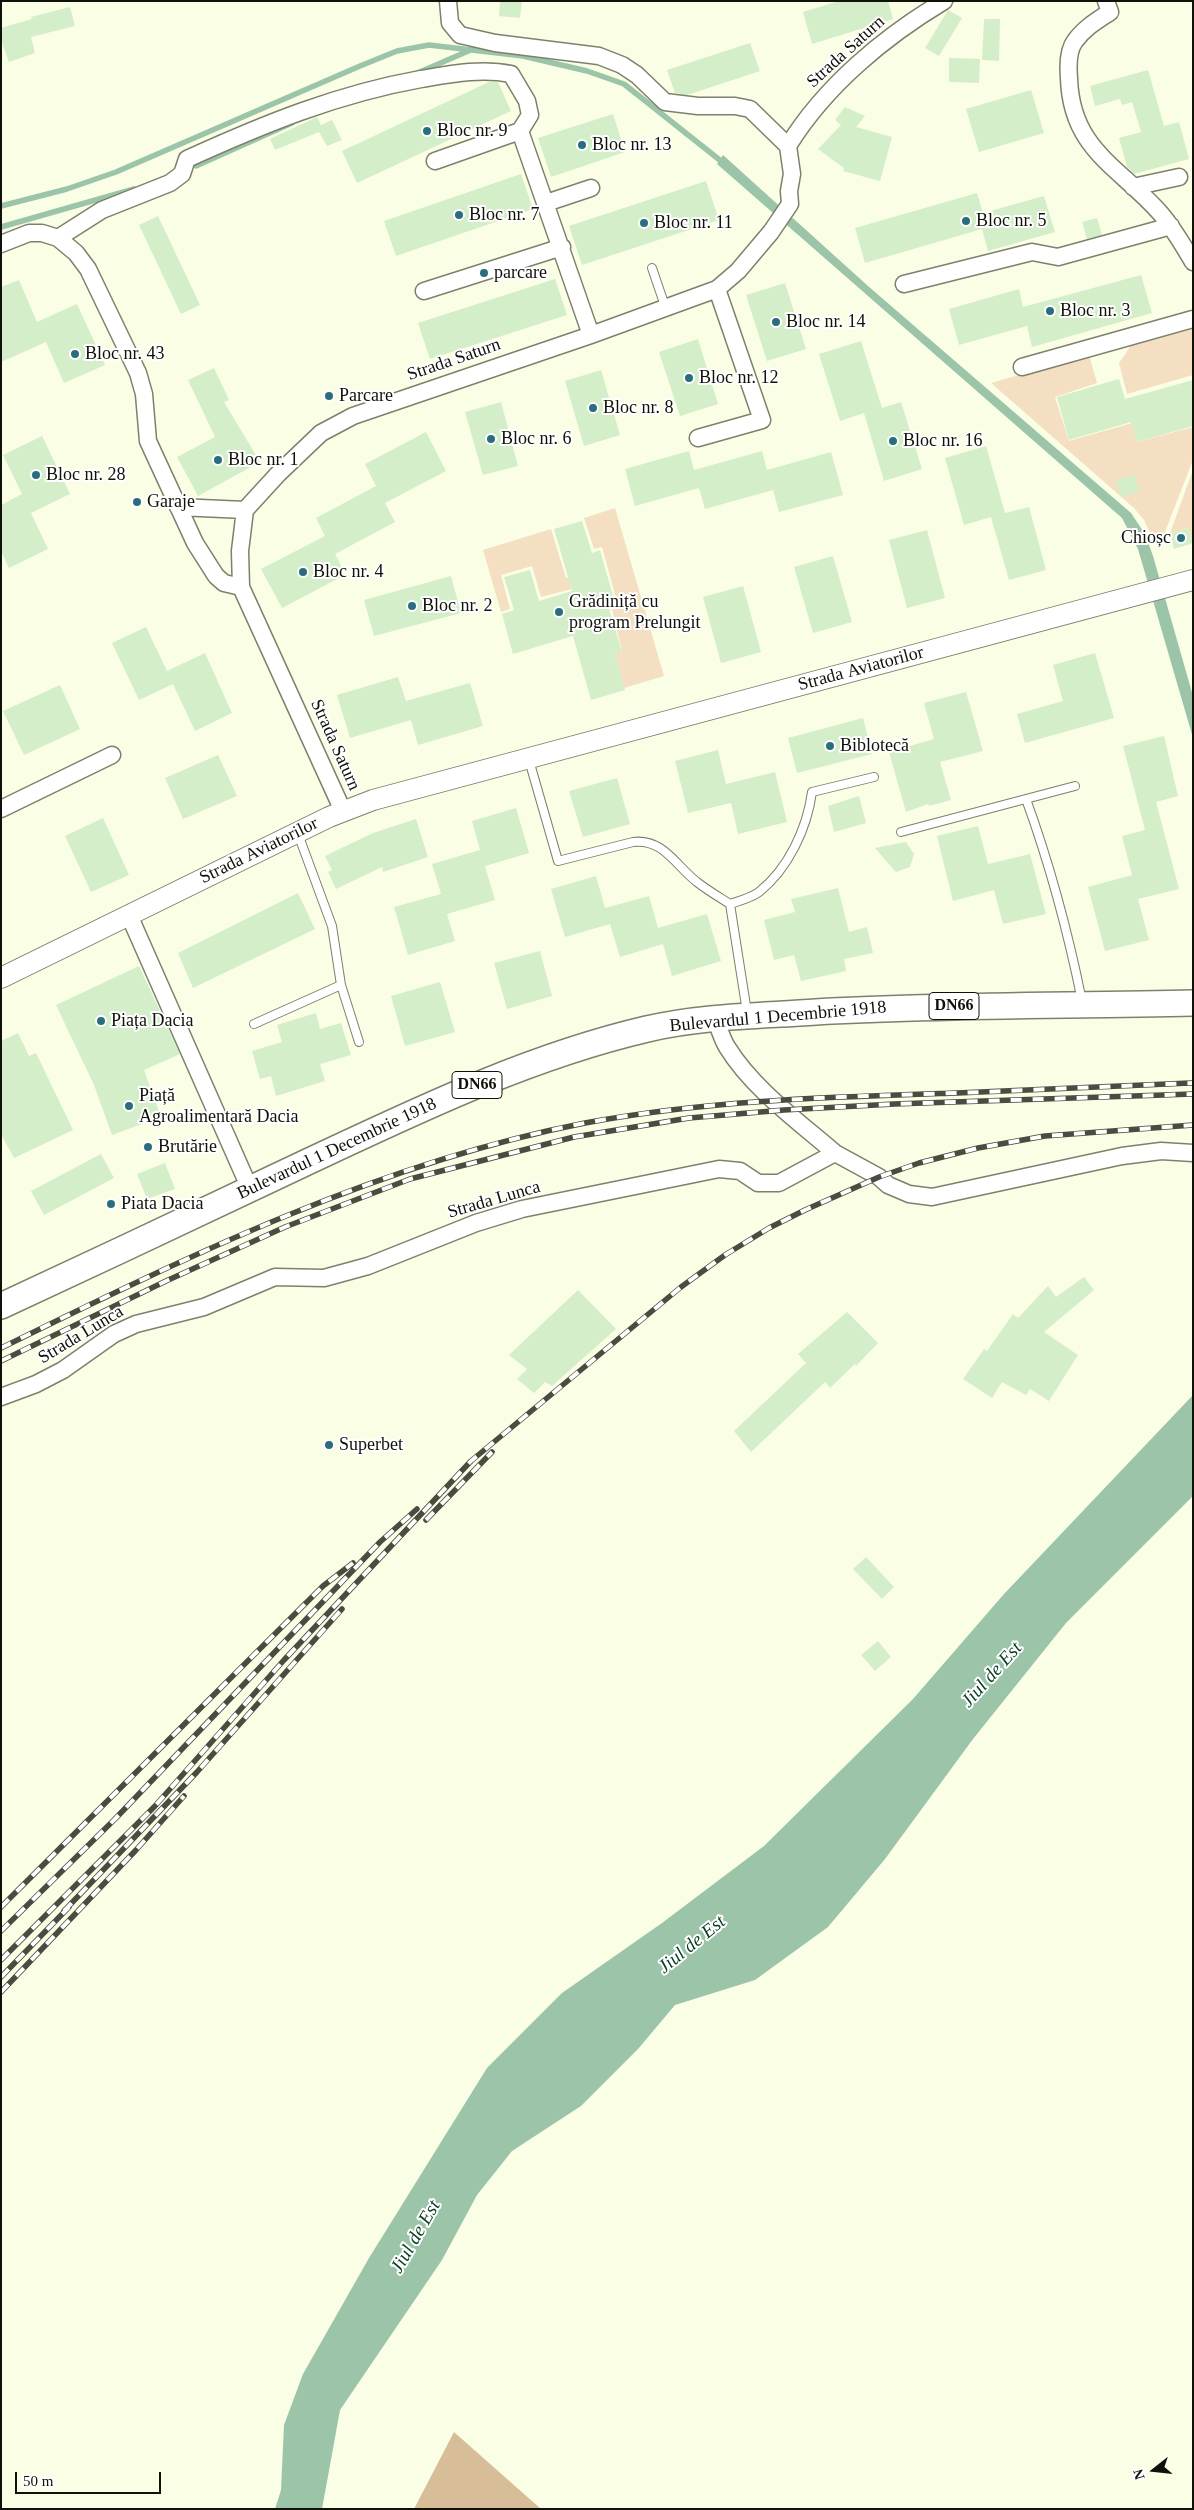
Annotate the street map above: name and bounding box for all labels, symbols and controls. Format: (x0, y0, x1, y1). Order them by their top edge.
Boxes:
street label: Strada Saturn (803, 11, 889, 93)
place label: Bloc nr. 9 (437, 120, 507, 142)
marker: Bloc nr. 9 (421, 125, 433, 137)
place label: Bloc nr. 13 (592, 134, 671, 156)
marker: Bloc nr. 13 (576, 139, 588, 151)
place label: Bloc nr. 7 (469, 204, 539, 226)
marker: Bloc nr. 7 (453, 209, 465, 221)
place label: Bloc nr. 5 (976, 210, 1046, 232)
place label: Bloc nr. 11 (654, 212, 733, 234)
marker: Bloc nr. 5 (960, 215, 972, 227)
marker: Bloc nr. 11 (638, 217, 650, 229)
place label: parcare (494, 262, 547, 284)
marker: parcare (478, 267, 490, 279)
place label: Bloc nr. 3 (1060, 300, 1130, 322)
marker: Bloc nr. 3 (1044, 305, 1056, 317)
place label: Bloc nr. 14 (786, 311, 865, 333)
marker: Bloc nr. 14 (770, 316, 782, 328)
street label: Strada Saturn (404, 334, 504, 386)
place label: Bloc nr. 43 (85, 343, 164, 365)
marker: Bloc nr. 43 (69, 348, 81, 360)
place label: Bloc nr. 12 (699, 367, 778, 389)
marker: Bloc nr. 12 (683, 372, 695, 384)
place label: Parcare (339, 385, 393, 407)
marker: Parcare (323, 390, 335, 402)
place label: Bloc nr. 8 (603, 397, 673, 419)
marker: Bloc nr. 8 (587, 402, 599, 414)
place label: Bloc nr. 6 (501, 428, 571, 450)
place label: Bloc nr. 16 (903, 430, 982, 452)
marker: Bloc nr. 6 (485, 433, 497, 445)
marker: Bloc nr. 16 (887, 435, 899, 447)
place label: Bloc nr. 1 (228, 449, 298, 471)
marker: Bloc nr. 1 (212, 454, 224, 466)
place label: Bloc nr. 28 (46, 464, 125, 486)
marker: Bloc nr. 28 (30, 469, 42, 481)
place label: Garaje (147, 491, 195, 513)
marker: Garaje (131, 496, 143, 508)
place label: Chioșc (1121, 527, 1171, 549)
marker: Chioșc (1175, 532, 1187, 544)
place label: Bloc nr. 4 (313, 561, 383, 583)
marker: Bloc nr. 4 (297, 566, 309, 578)
place label: Grădiniță cu program Prelungit (569, 591, 700, 634)
place label: Bloc nr. 2 (422, 595, 492, 617)
marker: Bloc nr. 2 (406, 600, 418, 612)
marker: Grădiniță cu program Prelungit (553, 606, 565, 618)
street label: Strada Aviatorilor (796, 642, 926, 696)
street label: Strada Saturn (305, 696, 365, 794)
place label: Biblotecă (840, 735, 909, 757)
marker: Biblotecă (824, 740, 836, 752)
street label: Strada Aviatorilor (196, 813, 322, 889)
road number: DN66 (929, 992, 979, 1019)
street label: Bulevardul 1 Decembrie 1918 (669, 997, 887, 1037)
place label: Piața Dacia (111, 1010, 193, 1032)
marker: Piața Dacia (95, 1015, 107, 1027)
road number: DN66 (452, 1072, 502, 1098)
place label: Piață Agroalimentară Dacia (139, 1085, 298, 1128)
street label: Bulevardul 1 Decembrie 1918 (234, 1093, 440, 1205)
marker: Piață Agroalimentară Dacia (123, 1100, 135, 1112)
place label: Brutărie (158, 1136, 217, 1158)
marker: Brutărie (142, 1141, 154, 1153)
street label: Strada Lunca (445, 1176, 543, 1224)
place label: Piata Dacia (121, 1193, 203, 1215)
marker: Piata Dacia (105, 1198, 117, 1210)
street label: Strada Lunca (35, 1301, 127, 1369)
place label: Superbet (339, 1434, 403, 1456)
marker: Superbet (323, 1439, 335, 1451)
water label: Jiul de Est (957, 1638, 1027, 1712)
water label: Jiul de Est (654, 1911, 730, 1979)
water label: Jiul de Est (386, 2197, 446, 2277)
north arrow (1129, 2445, 1179, 2495)
scale bar (18, 2462, 164, 2494)
text: N (1130, 2467, 1148, 2481)
text: 50 m (23, 2473, 53, 2489)

